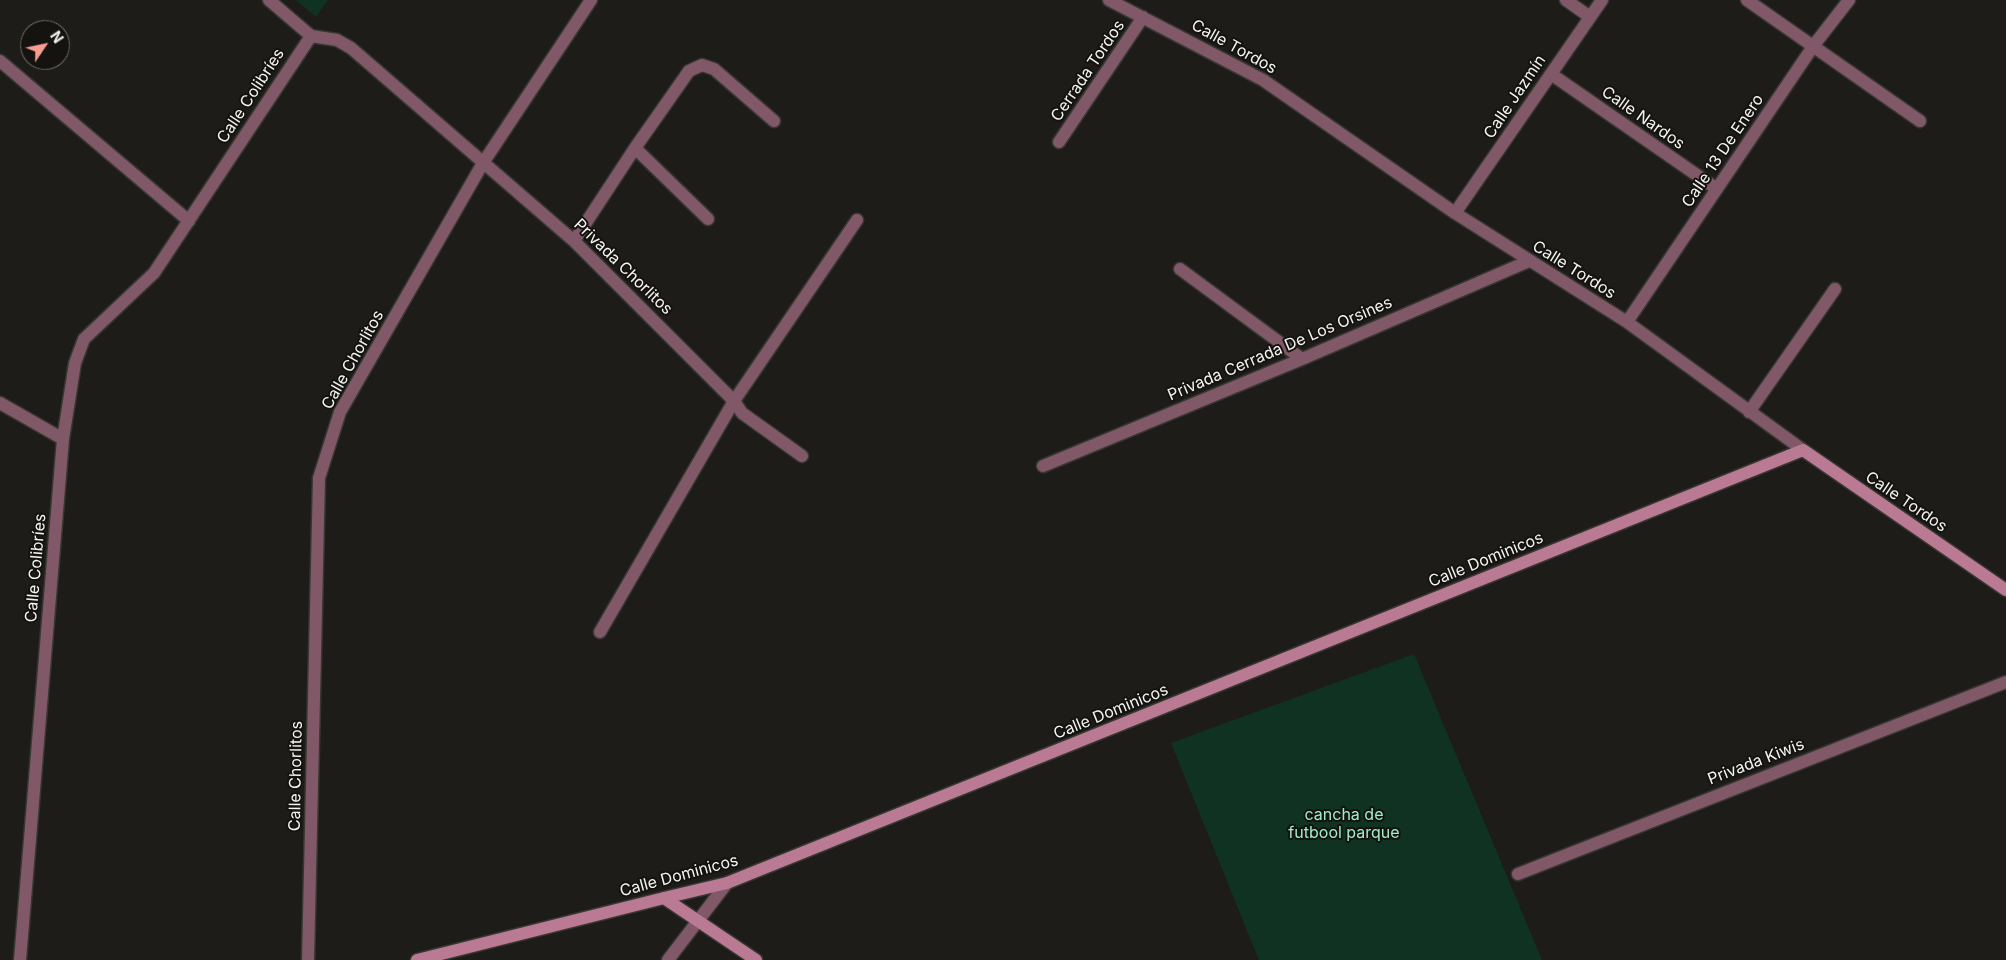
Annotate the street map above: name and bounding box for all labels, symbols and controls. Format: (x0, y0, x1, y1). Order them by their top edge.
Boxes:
street label: Calle Tordos (1188, 16, 1280, 78)
street label: Cerrada Tordos (1047, 17, 1129, 125)
north arrow (20, 20, 70, 70)
text: N (47, 28, 67, 46)
street label: Calle Colibríes (213, 45, 289, 147)
street label: Calle Jazmín (1480, 52, 1550, 142)
street label: Calle Nardos (1598, 82, 1688, 154)
street label: Calle 13 De Enero (1678, 91, 1768, 211)
street label: Privada Chorlitos (570, 215, 676, 319)
street label: Calle Tordos (1529, 237, 1619, 303)
street label: Privada Cerrada De Los Orsines (1165, 293, 1395, 405)
street label: Calle Chorlitos (318, 307, 388, 413)
street label: Calle Tordos (1861, 468, 1951, 536)
street label: Calle Colibríes (22, 513, 50, 623)
street label: Calle Dominicos (1426, 528, 1546, 592)
street label: Calle Dominicos (1051, 680, 1171, 744)
street label: Calle Chorlitos (285, 721, 307, 831)
street label: Privada Kiwis (1705, 735, 1807, 789)
park label: cancha de futbool parque (1288, 805, 1400, 843)
street label: Calle Dominicos (618, 851, 740, 901)

